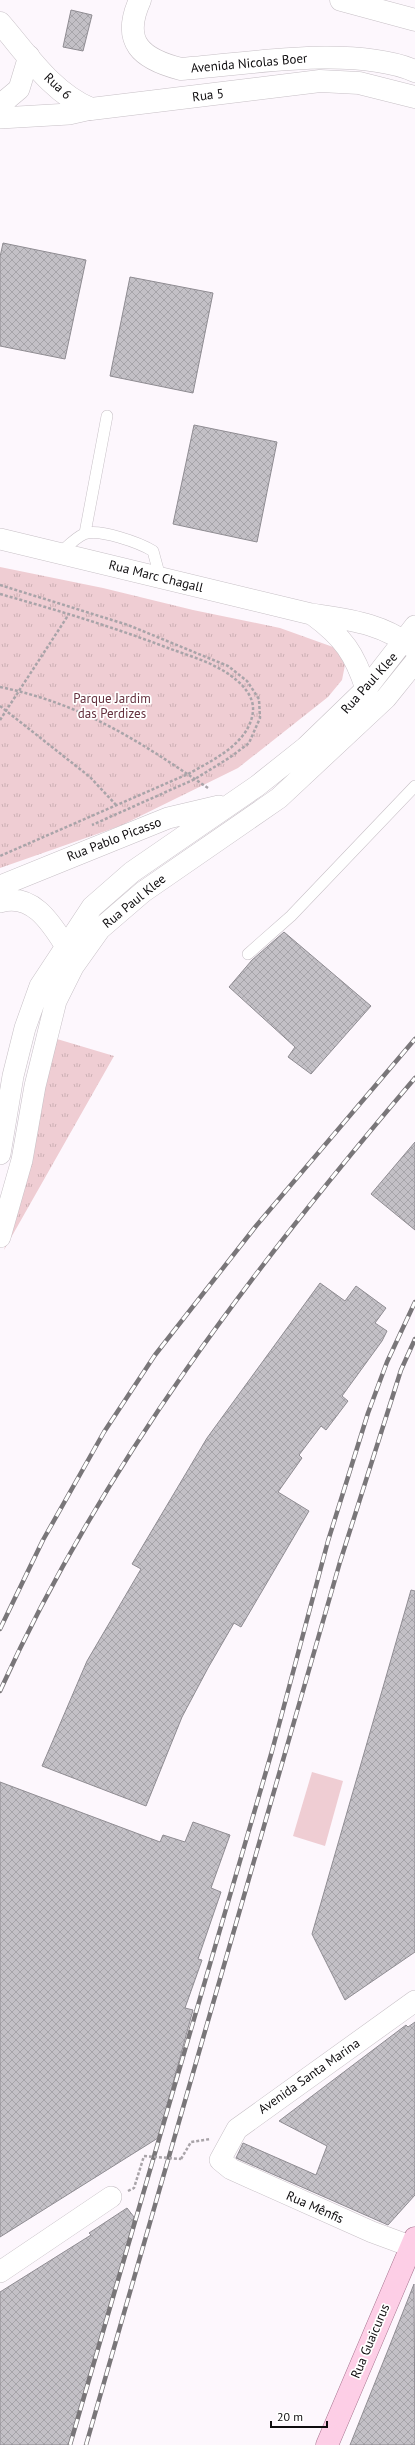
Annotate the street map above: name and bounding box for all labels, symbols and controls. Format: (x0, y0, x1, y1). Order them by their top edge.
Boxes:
street label: Avenida Nicolas Boer (190, 49, 309, 77)
street label: Rua 6 (41, 69, 75, 103)
street label: Rua 5 (191, 85, 225, 105)
street label: Rua Marc Chagall (107, 556, 205, 596)
street label: Rua Paul Klee (337, 649, 401, 717)
park label: Parque Jardim das Perdizes (73, 690, 151, 722)
street label: Rua Pablo Picasso (64, 813, 164, 865)
street label: Rua Paul Klee (99, 870, 169, 932)
street label: Avenida Santa Marina (255, 2035, 363, 2117)
street label: Rua Mênfis (284, 2187, 346, 2227)
street label: Rua Guaicurus (347, 2301, 393, 2381)
scale bar (271, 2403, 327, 2429)
text: 20 m (277, 2409, 303, 2424)

